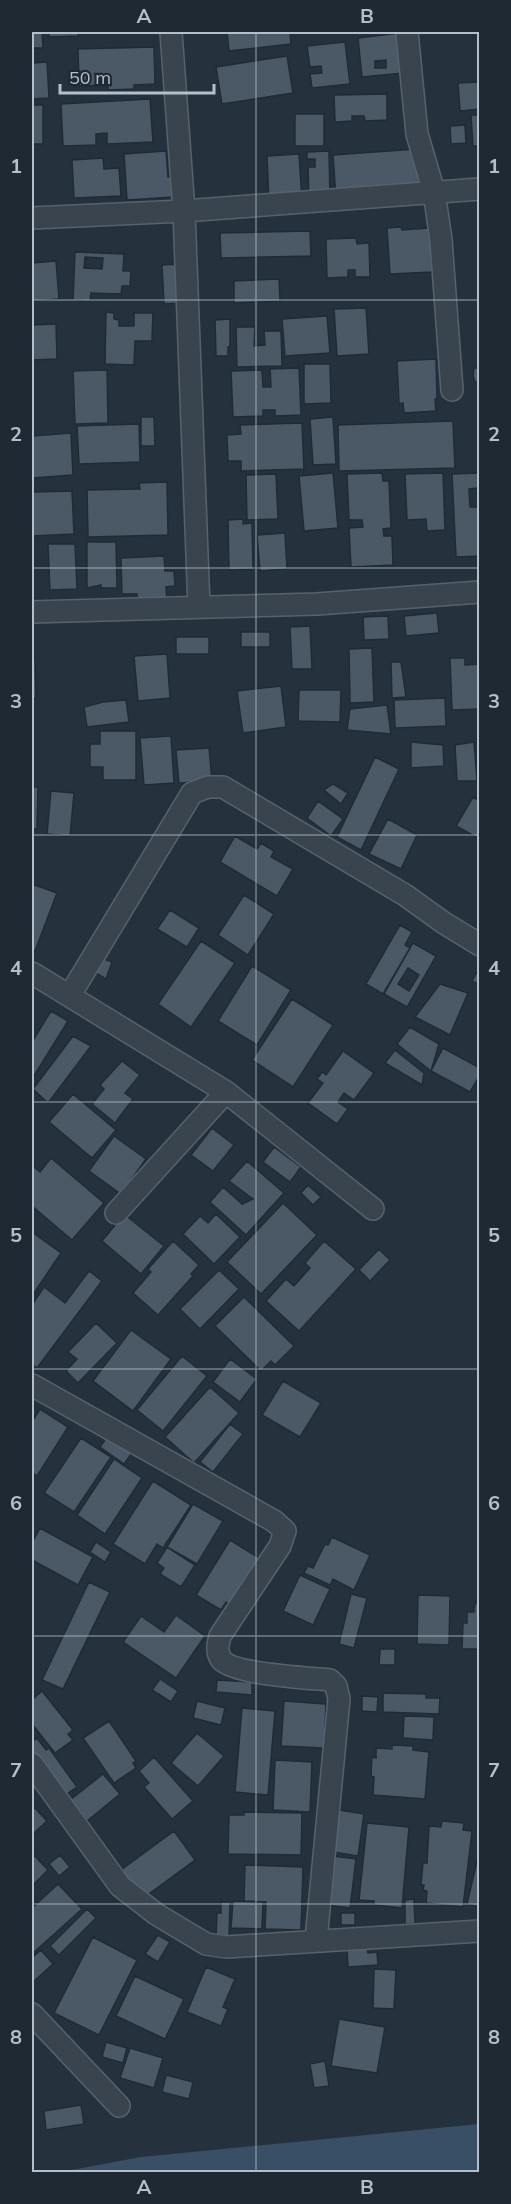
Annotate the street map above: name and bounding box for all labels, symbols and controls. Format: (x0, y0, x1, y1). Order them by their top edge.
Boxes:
text: A (137, 3, 152, 28)
text: B (360, 3, 374, 28)
scale bar (60, 57, 214, 95)
text: 50 m (69, 66, 111, 89)
text: 1 (10, 153, 22, 178)
text: 1 (488, 153, 500, 178)
text: 2 (10, 421, 22, 446)
text: 2 (488, 421, 500, 446)
text: 3 (10, 688, 22, 713)
text: 3 (488, 688, 500, 713)
text: 4 (10, 955, 22, 980)
text: 4 (488, 955, 500, 980)
text: 5 (10, 1222, 22, 1247)
text: 5 (488, 1222, 500, 1247)
text: 6 (10, 1490, 22, 1515)
text: 6 (488, 1490, 500, 1515)
text: 7 (10, 1757, 22, 1782)
text: 7 (488, 1757, 500, 1782)
text: 8 (10, 2024, 22, 2049)
text: 8 (488, 2024, 500, 2049)
text: A (137, 2174, 152, 2199)
text: B (360, 2174, 374, 2199)

